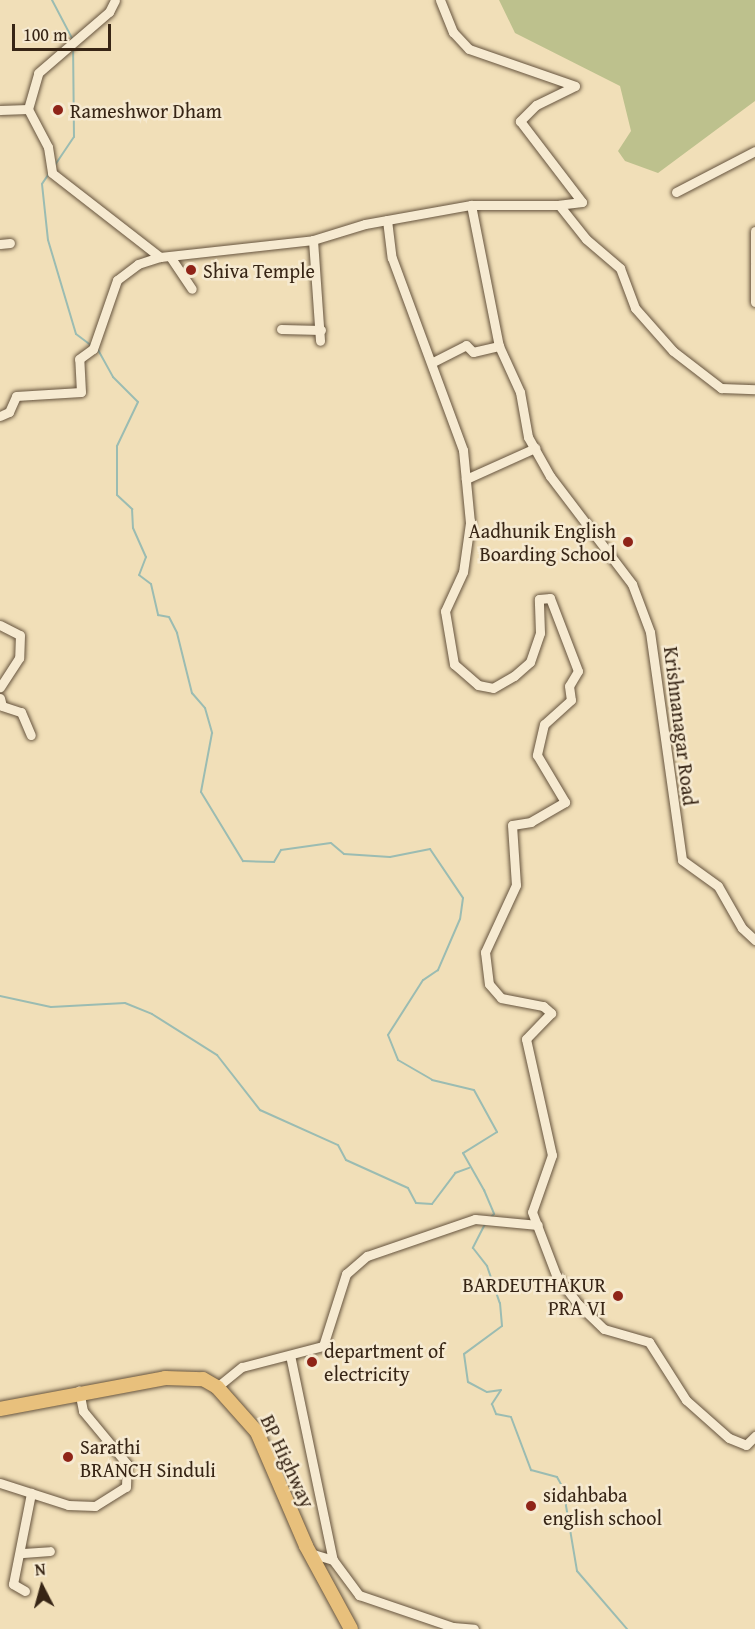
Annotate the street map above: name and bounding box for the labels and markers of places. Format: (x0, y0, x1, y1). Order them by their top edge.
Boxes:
place label: Rameshwor Dham (70, 98, 222, 122)
marker: Rameshwor Dham (51, 103, 65, 117)
place label: Shiva Temple (203, 258, 315, 282)
marker: Shiva Temple (184, 263, 198, 277)
place label: Aadhunik English Boarding School (469, 518, 616, 565)
marker: Aadhunik English Boarding School (621, 535, 635, 549)
place label: BARDEUTHAKUR PRA VI (462, 1272, 606, 1319)
marker: BARDEUTHAKUR PRA VI (611, 1289, 625, 1303)
place label: department of electricity (324, 1338, 445, 1385)
marker: department of electricity (305, 1355, 319, 1369)
place label: Sarathi BRANCH Sinduli (80, 1434, 216, 1481)
marker: Sarathi BRANCH Sinduli (61, 1450, 75, 1464)
place label: sidahbaba english school (543, 1482, 662, 1529)
marker: sidahbaba english school (524, 1499, 538, 1513)

